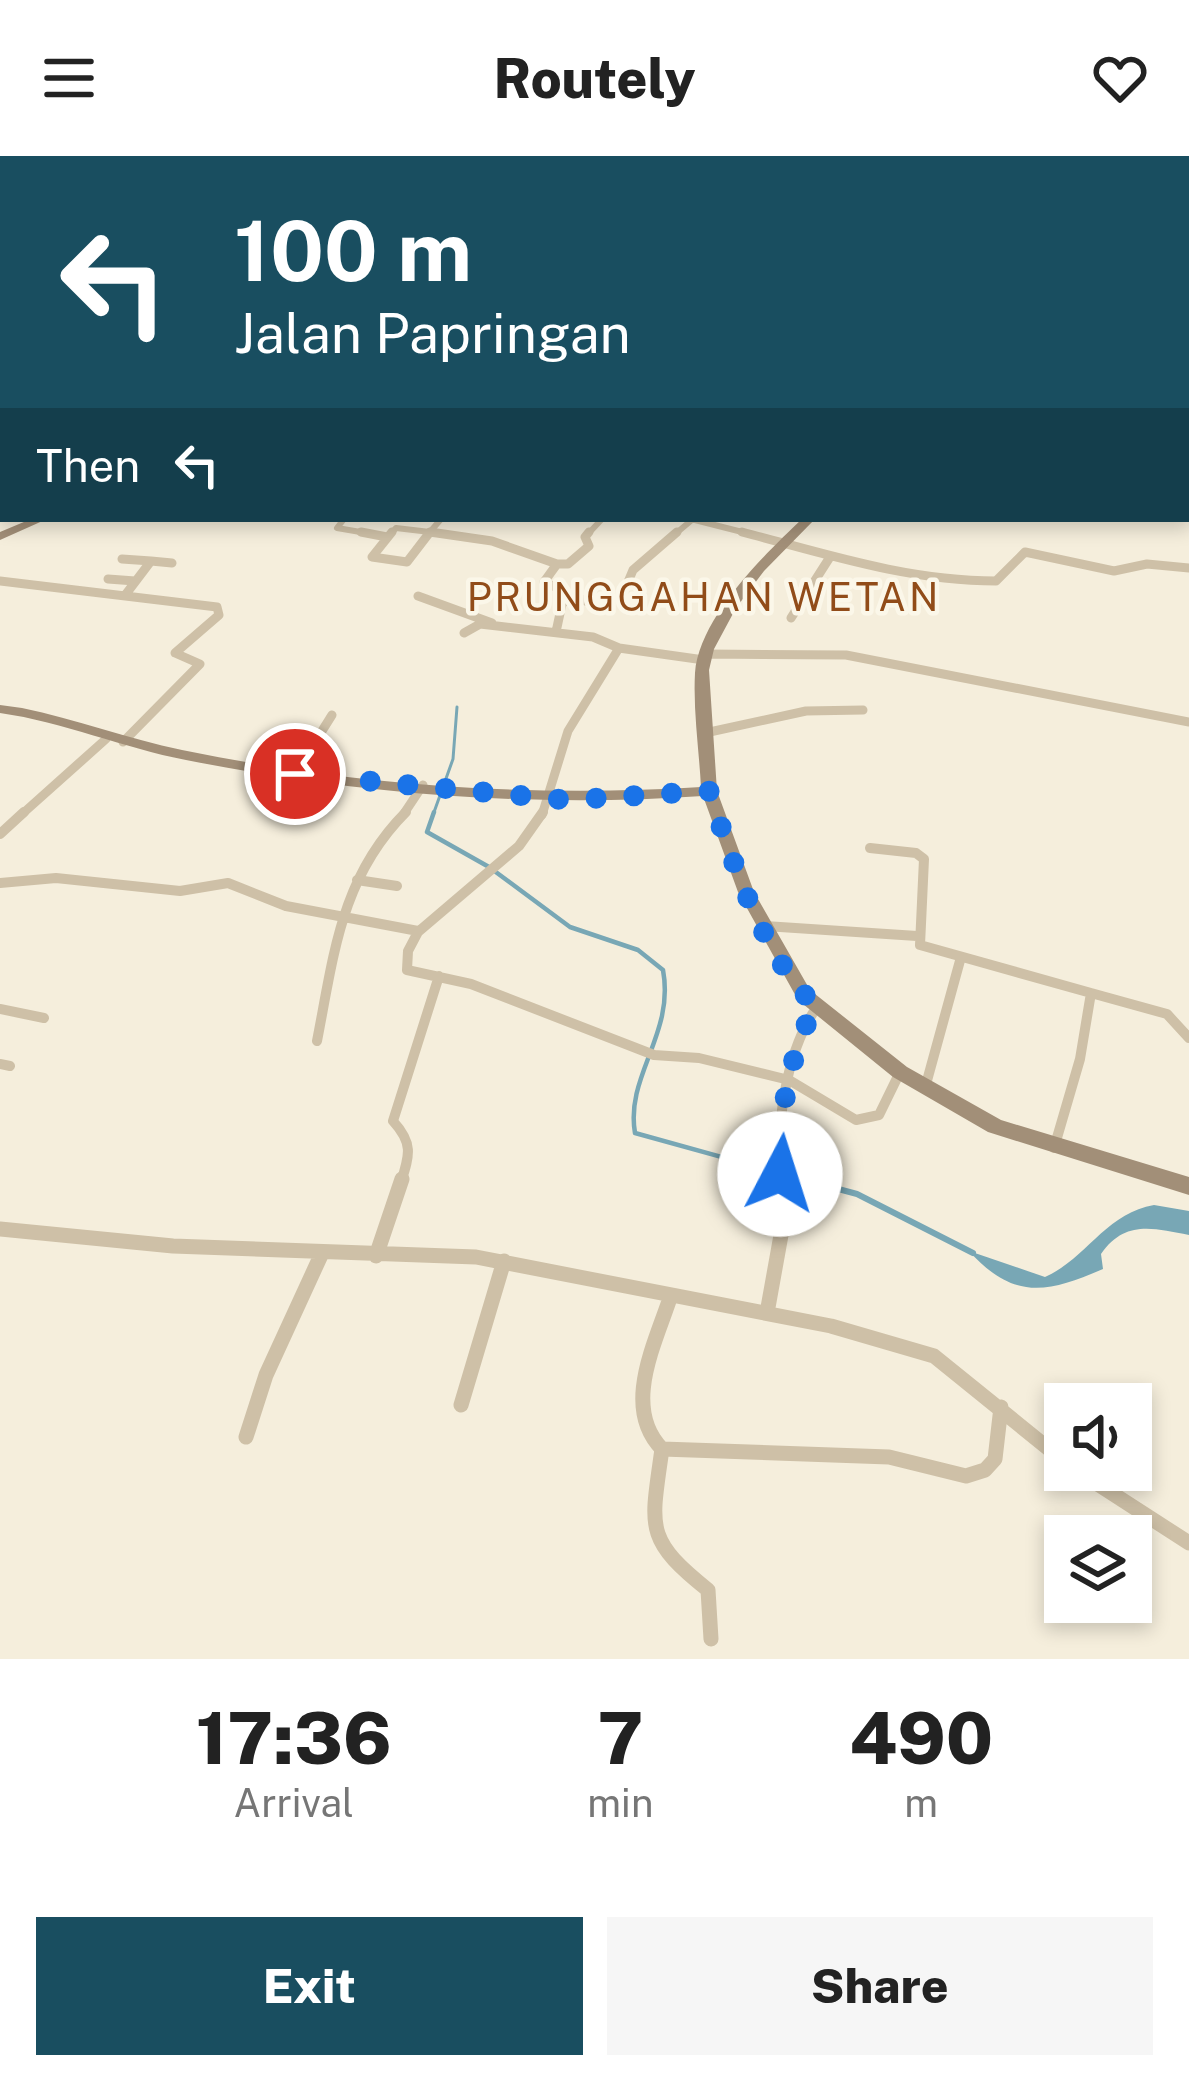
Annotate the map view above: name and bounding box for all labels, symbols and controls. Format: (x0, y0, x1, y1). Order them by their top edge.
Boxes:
icon: menu (36, 45, 102, 111)
icon: heart (1087, 45, 1153, 111)
text: Routely (493, 47, 696, 110)
text: 100 m (234, 201, 472, 300)
icon: left (36, 204, 192, 360)
text: Jalan Papringan (234, 302, 631, 365)
icon: left (164, 432, 230, 498)
text: Then (36, 439, 140, 492)
district label: PRUNGGAHAN WETAN (467, 574, 941, 620)
pin (244, 723, 346, 825)
icon: arrive (262, 741, 328, 807)
position arrow (717, 1111, 843, 1237)
map controls (1044, 1383, 1152, 1623)
button: sound (1044, 1383, 1152, 1491)
button: layers (1044, 1515, 1152, 1623)
text: 17:36 (196, 1696, 392, 1780)
text: 7 (597, 1696, 643, 1780)
text: 490 (849, 1696, 993, 1780)
text: Arrival (233, 1780, 354, 1826)
text: min (587, 1780, 654, 1826)
text: m (904, 1780, 938, 1826)
button: Exit (36, 1917, 583, 2055)
button: Share (607, 1917, 1153, 2055)

